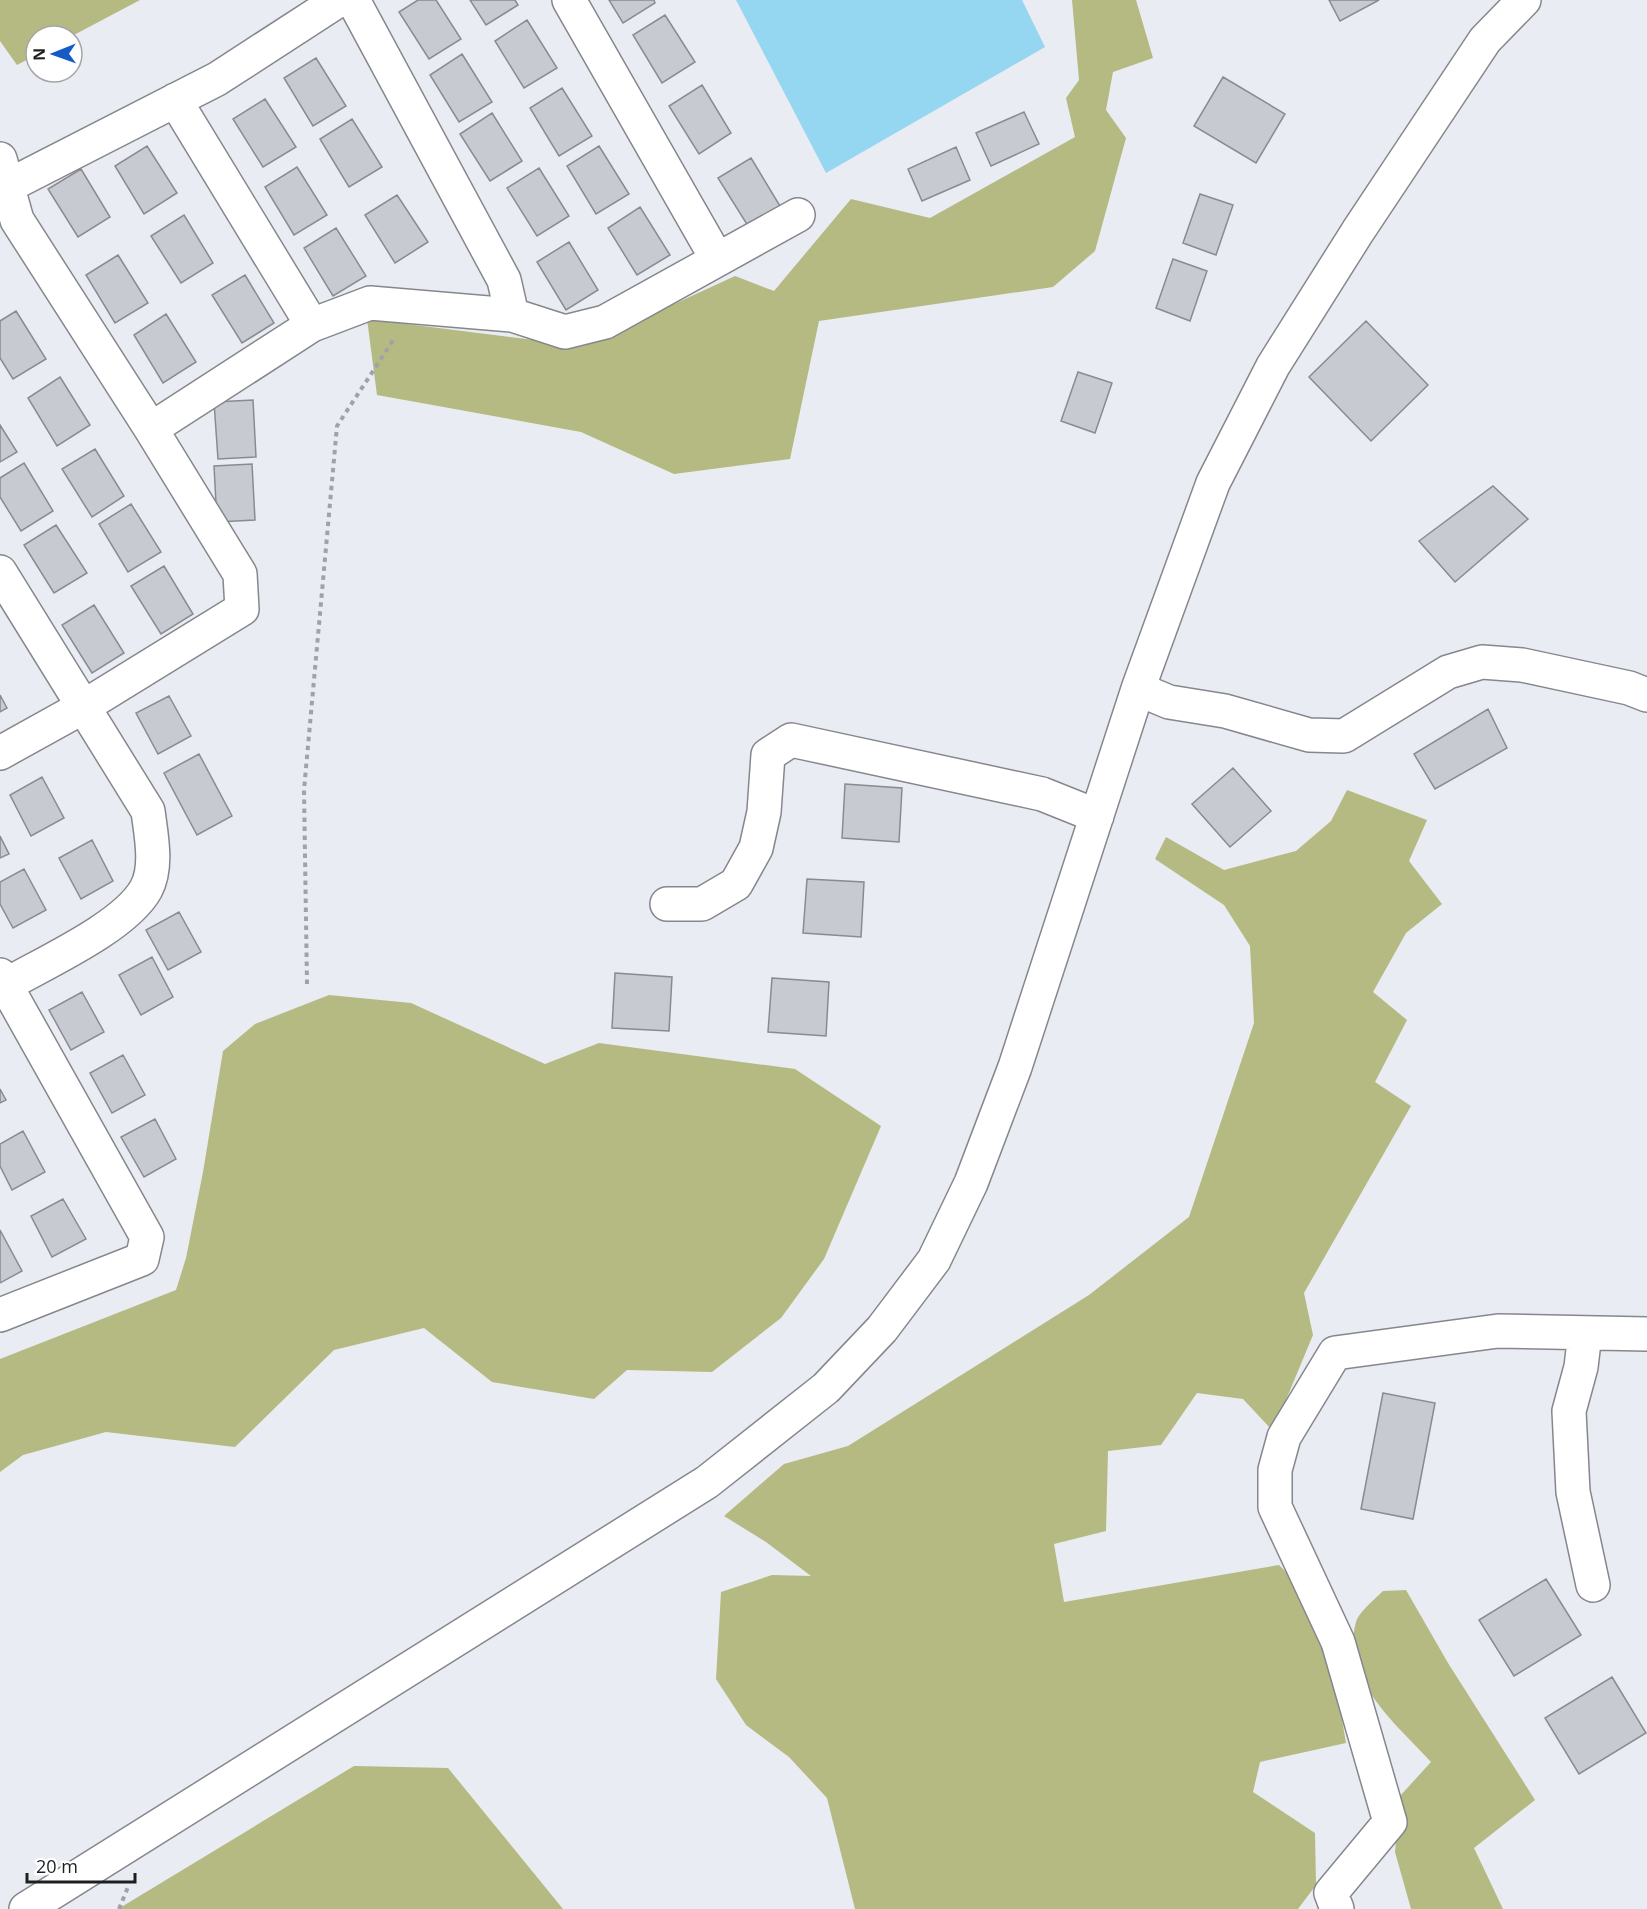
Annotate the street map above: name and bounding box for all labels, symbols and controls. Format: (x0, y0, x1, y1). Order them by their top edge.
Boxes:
north arrow (24, 24, 84, 84)
text: N (28, 48, 50, 61)
scale bar (27, 1846, 135, 1884)
text: 20 m (36, 1854, 78, 1878)

